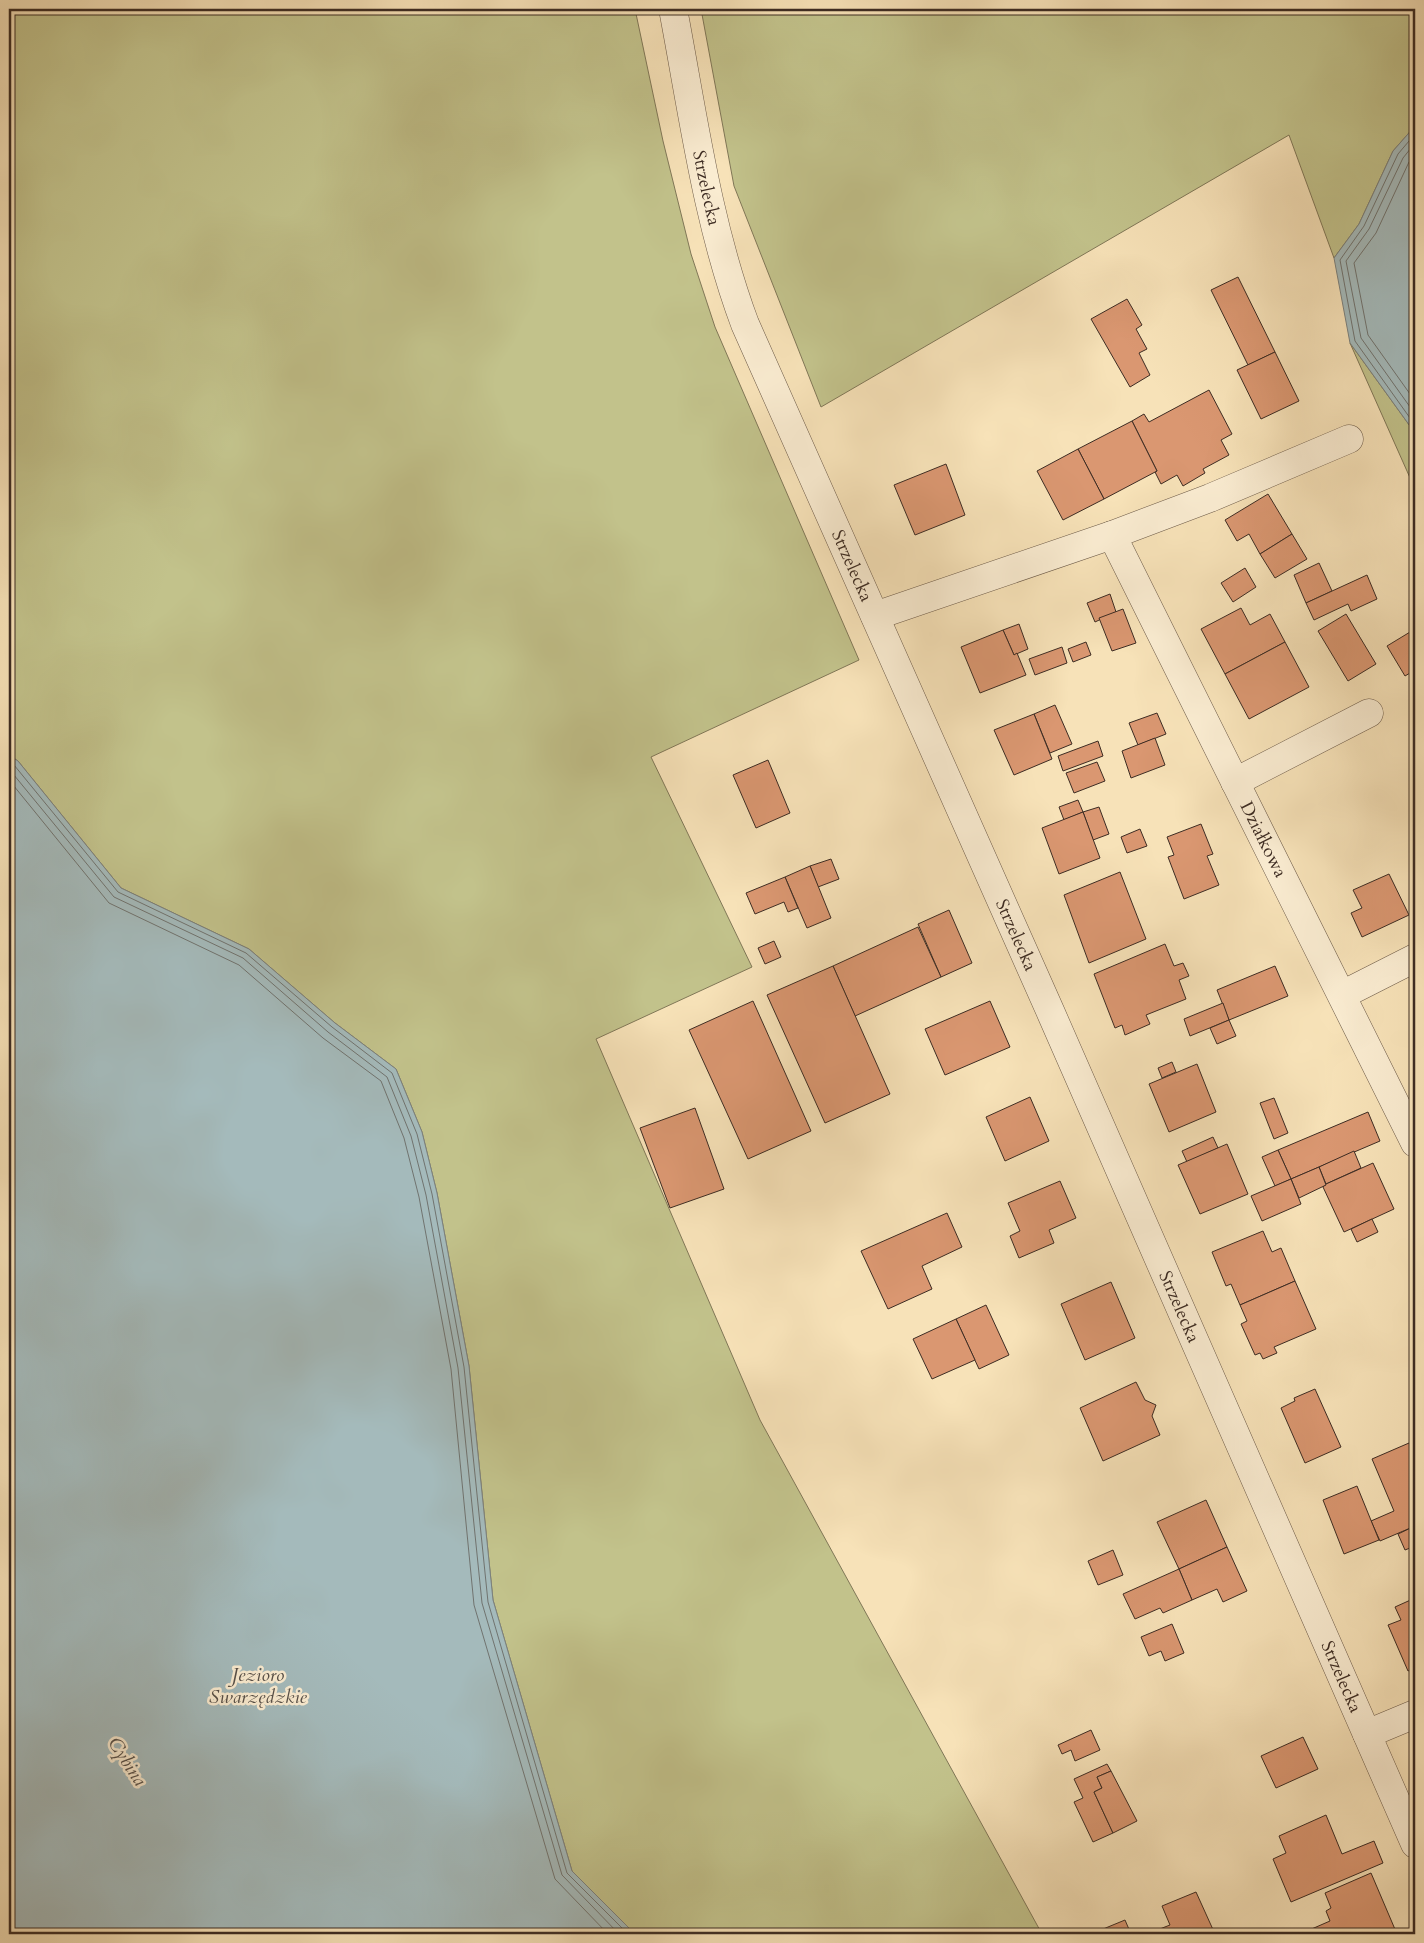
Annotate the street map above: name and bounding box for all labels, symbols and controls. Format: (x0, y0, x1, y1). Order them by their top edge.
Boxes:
street label: Strzelecka (686, 148, 727, 228)
street label: Strzelecka (825, 526, 879, 606)
street label: Działkowa (1234, 797, 1293, 882)
street label: Strzelecka (989, 895, 1043, 975)
street label: Strzelecka (1152, 1267, 1206, 1347)
street label: Strzelecka (1315, 1637, 1368, 1717)
water label: Jezioro Swarzędzkie (209, 1662, 308, 1710)
water label: Cybina (102, 1732, 153, 1792)

